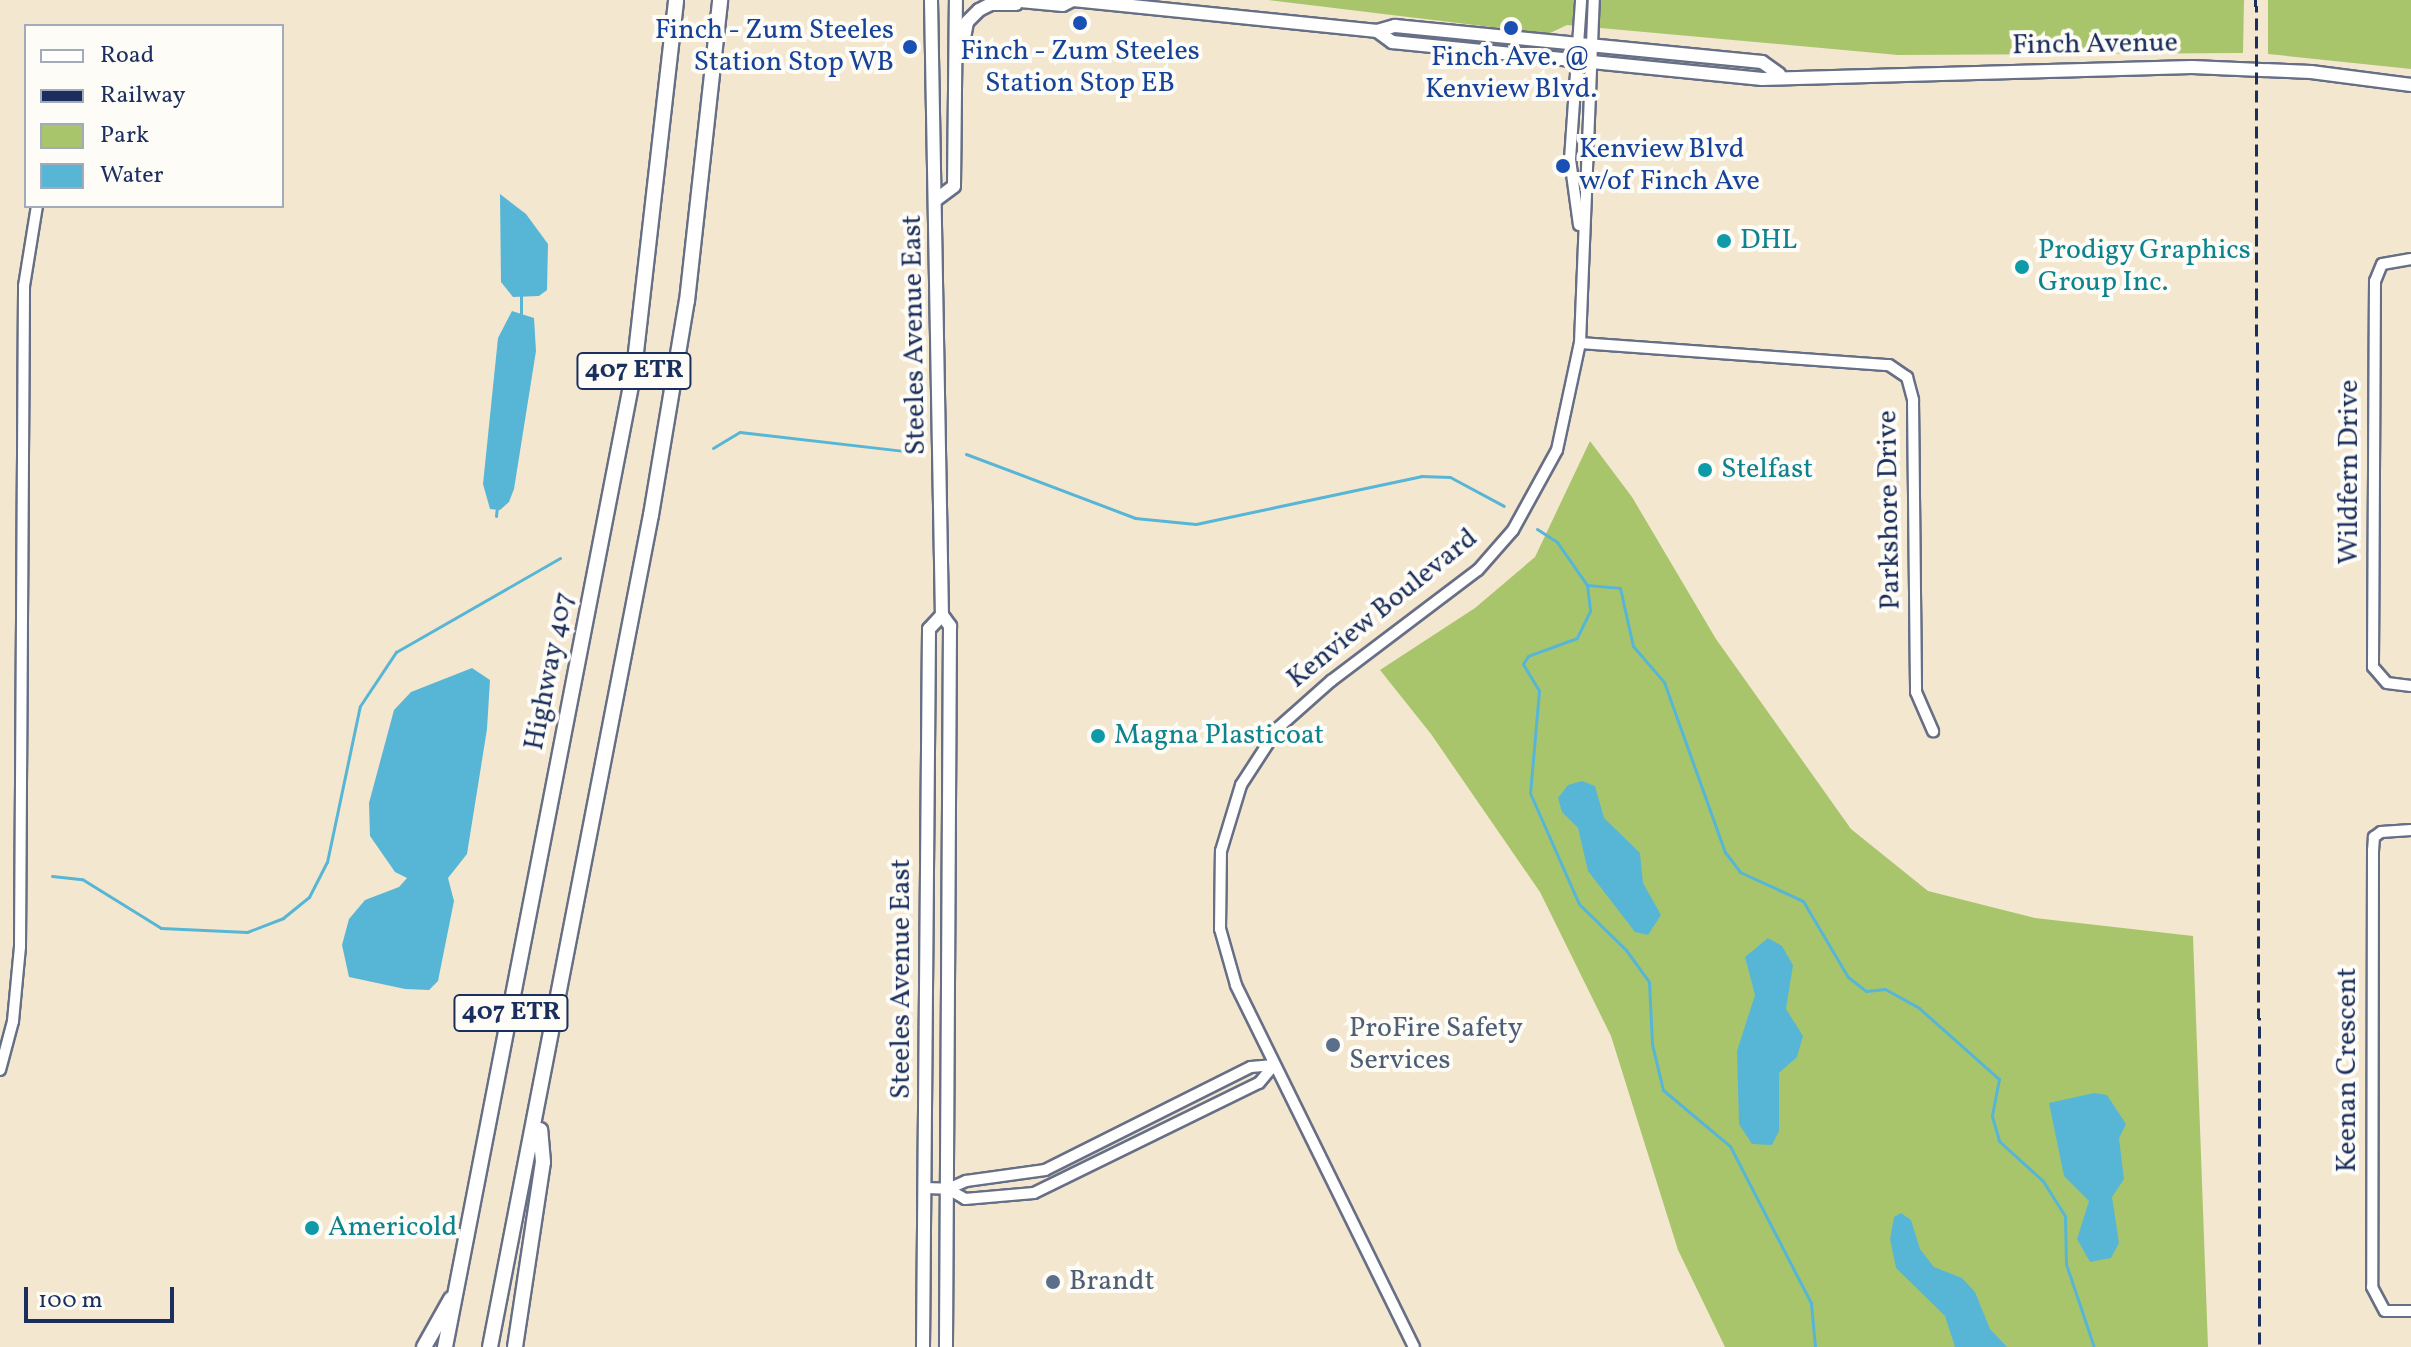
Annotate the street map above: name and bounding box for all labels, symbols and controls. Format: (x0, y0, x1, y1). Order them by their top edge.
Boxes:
place label: Finch - Zum Steeles Station Stop WB (654, 14, 894, 80)
marker: Finch - Zum Steeles Station Stop EB (1071, 14, 1089, 32)
marker: Finch Ave. @ Kenview Blvd. (1502, 19, 1520, 37)
legend (24, 24, 284, 208)
street label: Finch Avenue (2012, 27, 2178, 63)
place label: Finch - Zum Steeles Station Stop EB (960, 35, 1200, 101)
marker: Finch - Zum Steeles Station Stop WB (901, 38, 919, 56)
text: Road (100, 39, 154, 73)
place label: Finch Ave. @ Kenview Blvd. (1425, 41, 1597, 107)
text: Railway (100, 79, 186, 113)
text: Park (100, 119, 149, 153)
place label: Kenview Blvd w/of Finch Ave (1579, 133, 1757, 199)
marker: Kenview Blvd w/of Finch Ave (1554, 157, 1572, 175)
text: Water (100, 159, 164, 193)
street label: Steeles Avenue East (896, 214, 934, 456)
place label: DHL (1740, 224, 1797, 258)
marker: DHL (1715, 232, 1733, 250)
place label: Prodigy Graphics Group Inc. (2038, 234, 2252, 300)
marker: Prodigy Graphics Group Inc. (2013, 258, 2031, 276)
road number: 407 ETR (576, 349, 692, 393)
street label: Wildfern Drive (2333, 379, 2367, 565)
street label: Parkshore Drive (1871, 410, 1909, 610)
place label: Stelfast (1721, 453, 1813, 487)
marker: Stelfast (1696, 461, 1714, 479)
street label: Kenview Boulevard (1281, 522, 1485, 696)
street label: Highway 407 (518, 589, 582, 753)
place label: Magna Plasticoat (1114, 719, 1324, 753)
marker: Magna Plasticoat (1089, 727, 1107, 745)
street label: Steeles Avenue East (885, 859, 919, 1099)
street label: Keenan Crescent (2331, 968, 2365, 1172)
road number: 407 ETR (453, 991, 569, 1035)
place label: ProFire Safety Services (1349, 1012, 1523, 1078)
marker: ProFire Safety Services (1324, 1036, 1342, 1054)
place label: Americold (328, 1211, 457, 1245)
marker: Americold (303, 1219, 321, 1237)
place label: Brandt (1069, 1265, 1154, 1299)
scale bar (28, 1271, 178, 1321)
marker: Brandt (1044, 1273, 1062, 1291)
text: 100 m (38, 1284, 103, 1318)

